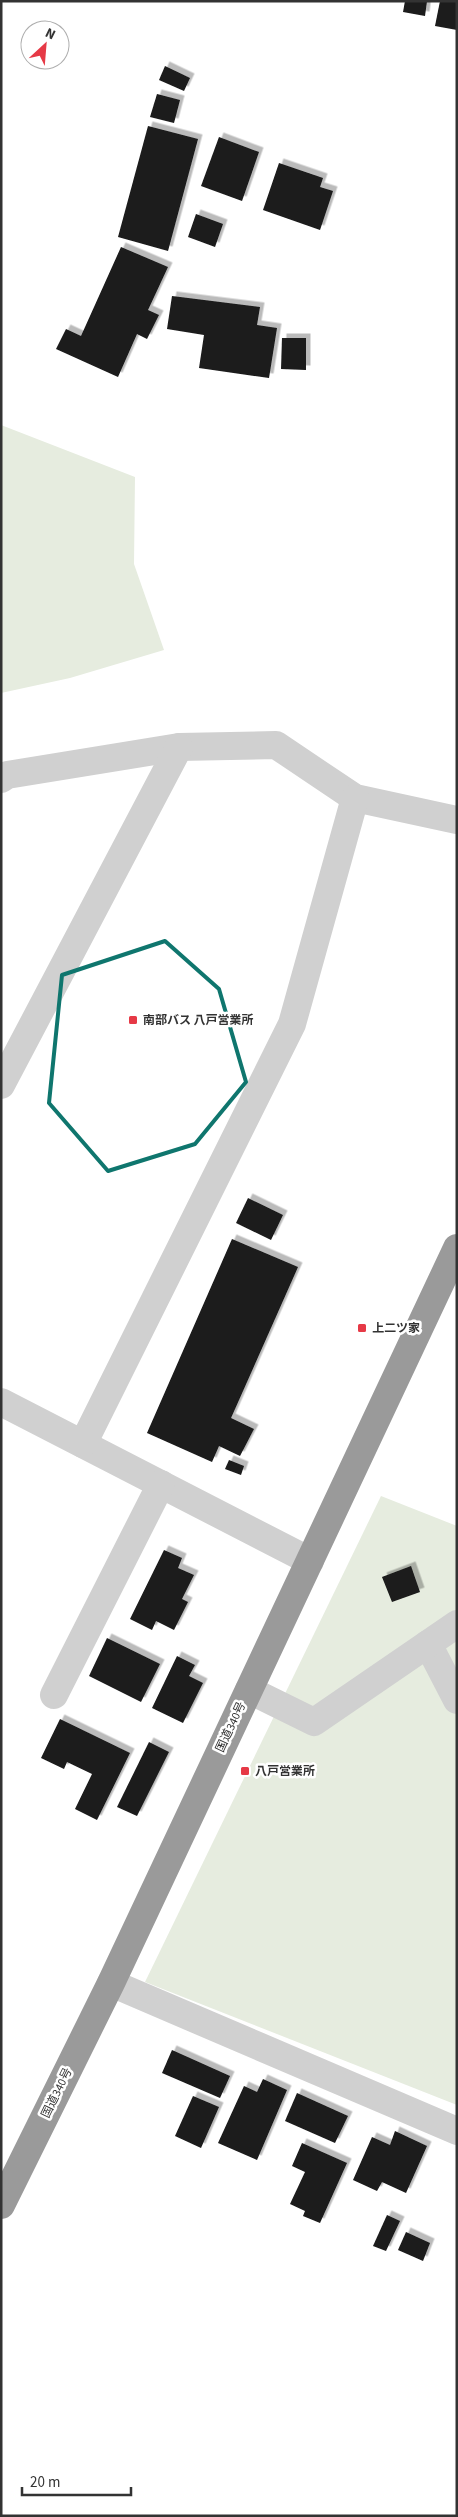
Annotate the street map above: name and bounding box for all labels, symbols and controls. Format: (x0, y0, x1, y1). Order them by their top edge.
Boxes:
north arrow (20, 20, 70, 70)
text: N (42, 23, 59, 45)
place label: 南部バス 八戸営業所 (143, 1012, 253, 1029)
marker: 南部バス 八戸営業所 (127, 1014, 139, 1026)
place label: 上二ツ家 (372, 1320, 420, 1337)
marker: 上二ツ家 (356, 1322, 368, 1334)
street label: 国道340号 (212, 1699, 250, 1755)
place label: 八戸営業所 (255, 1763, 315, 1780)
marker: 八戸営業所 (239, 1765, 251, 1777)
street label: 国道340号 (38, 2065, 76, 2121)
scale bar (22, 2464, 131, 2496)
text: 20 m (30, 2472, 60, 2493)

